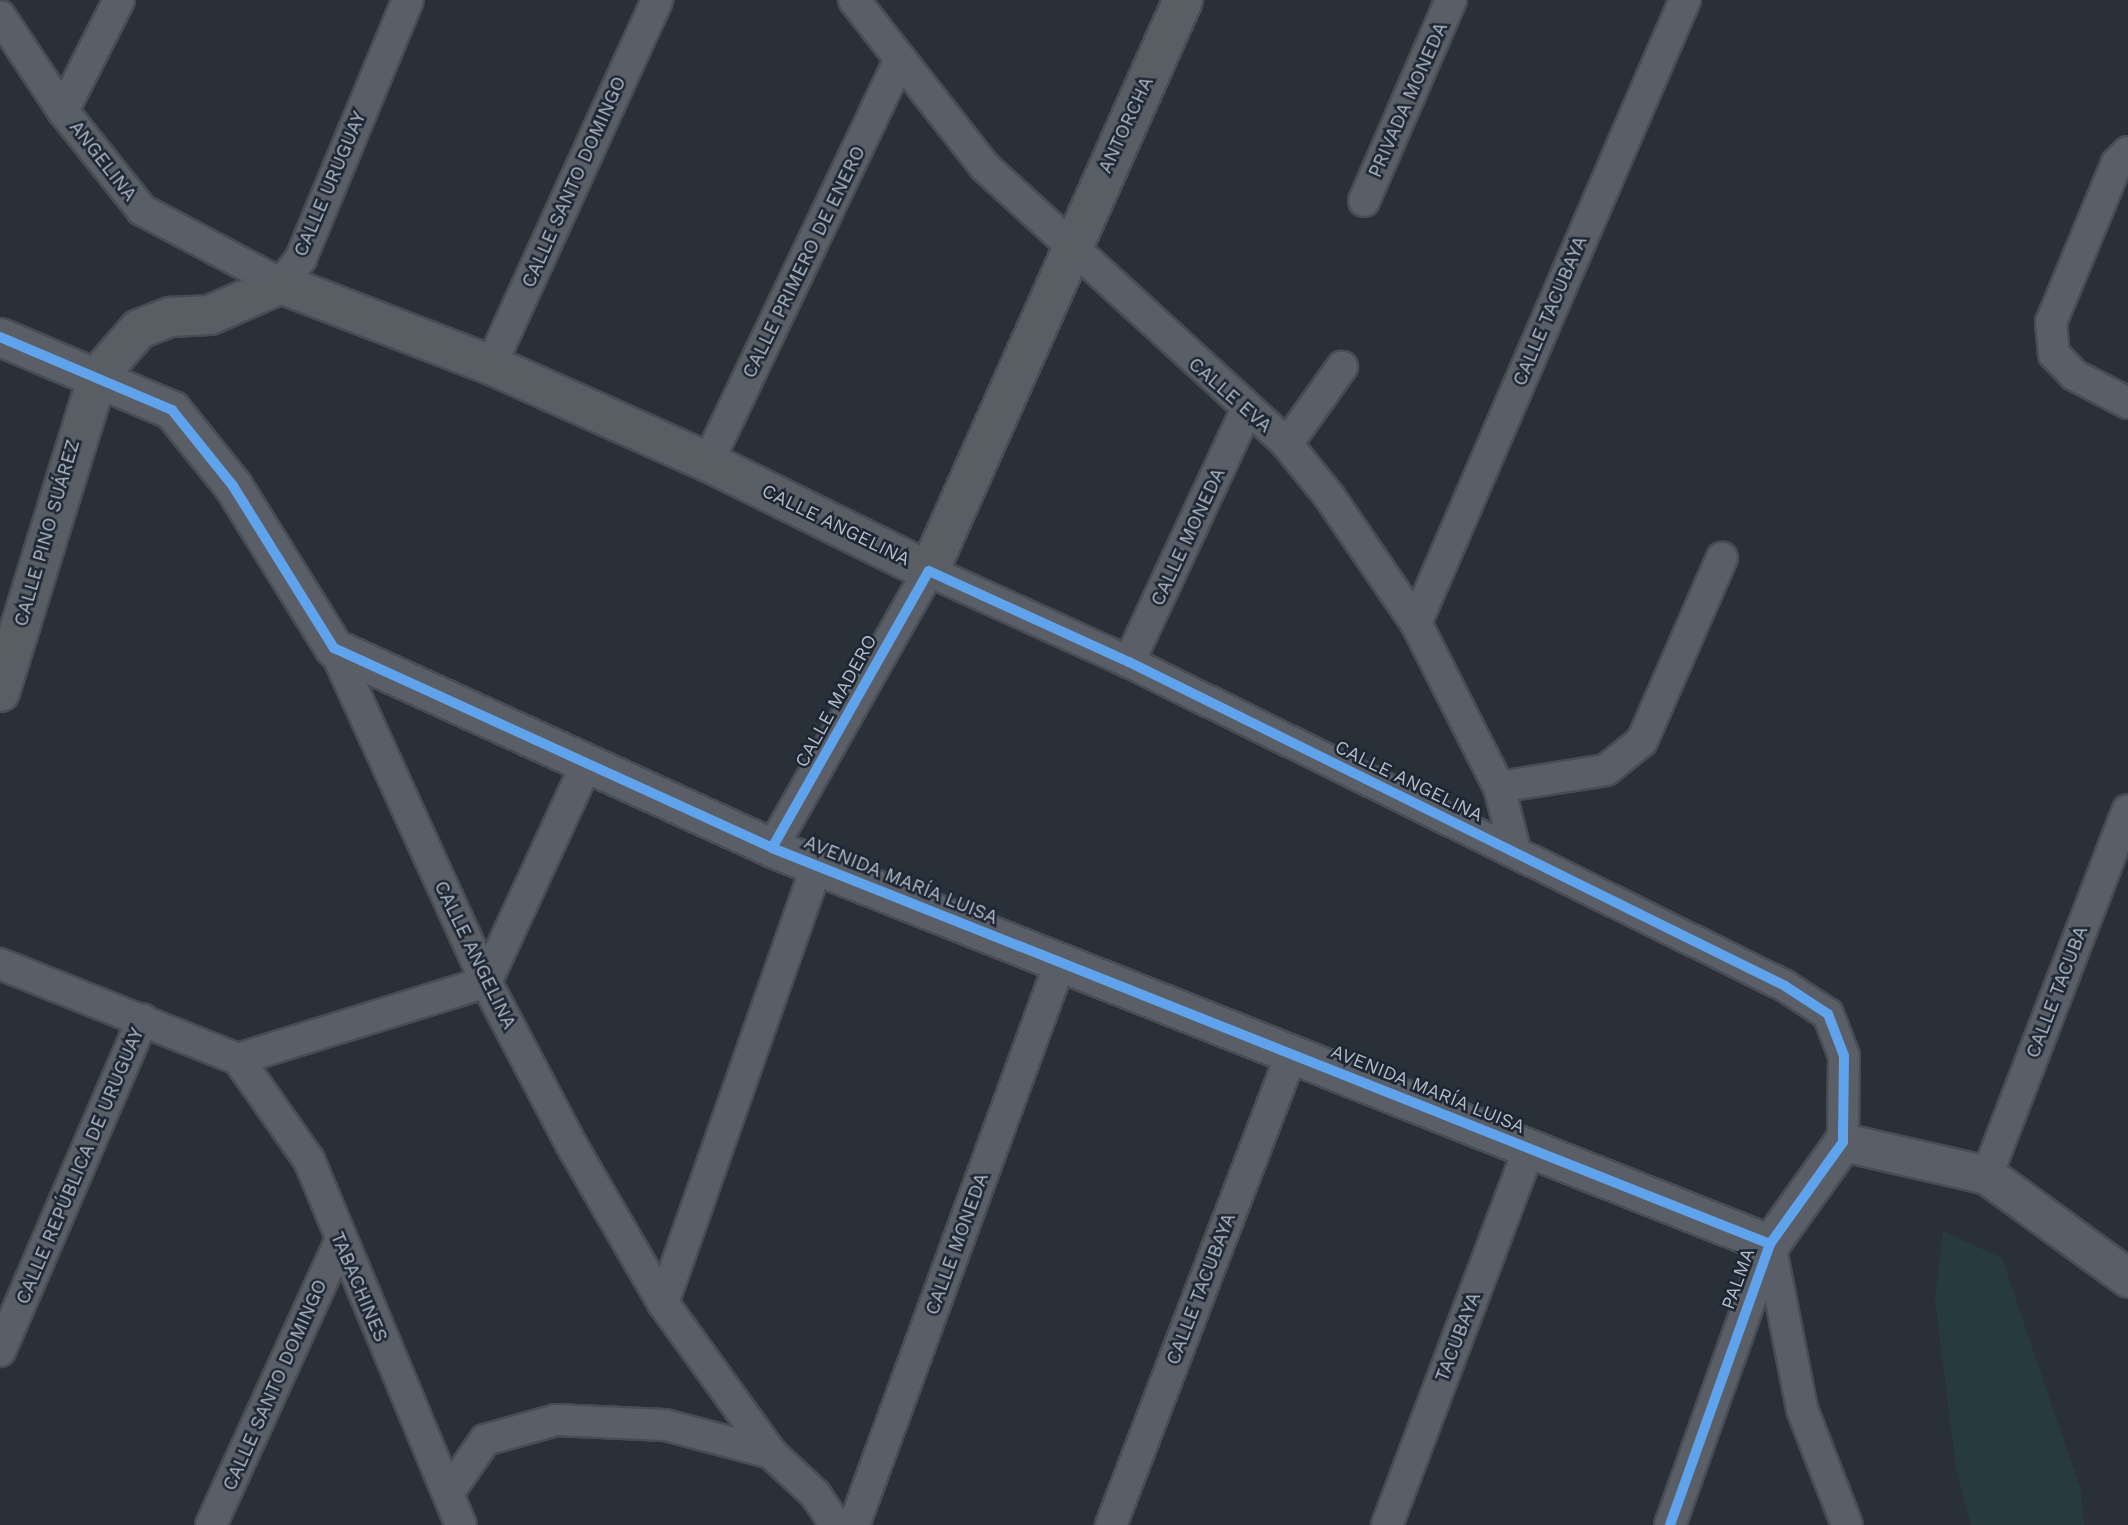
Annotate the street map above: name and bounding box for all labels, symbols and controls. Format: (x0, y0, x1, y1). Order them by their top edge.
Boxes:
street label: PRIVADA MONEDA (1363, 19, 1453, 181)
street label: CALLE SANTO DOMINGO (517, 73, 631, 291)
street label: ANTORCHA (1094, 73, 1158, 177)
street label: CALLE URUGUAY (289, 108, 371, 260)
street label: ANGELINA (65, 116, 141, 206)
street label: CALLE PRIMERO DE ENERO (738, 142, 870, 382)
street label: CALLE TACUBAYA (1508, 232, 1592, 390)
street label: CALLE EVA (1184, 353, 1276, 437)
street label: CALLE PINO SUÁREZ (9, 437, 85, 629)
street label: CALLE MONEDA (1146, 465, 1230, 609)
street label: CALLE ANGELINA (758, 479, 914, 571)
street label: CALLE MADERO (790, 631, 882, 771)
street label: CALLE ANGELINA (1331, 735, 1487, 827)
street label: AVENIDA MARÍA LUISA (800, 830, 1002, 930)
street label: CALLE ANGELINA (429, 877, 521, 1033)
street label: CALLE TACUBA (2021, 923, 2093, 1061)
street label: CALLE REPÚBLICA DE URUGUAY (11, 1024, 149, 1308)
street label: AVENIDA MARÍA LUISA (1327, 1039, 1529, 1139)
street label: CALLE MONEDA (921, 1170, 993, 1318)
street label: CALLE TACUBAYA (1162, 1210, 1240, 1368)
street label: TABACHINES (326, 1228, 392, 1346)
street label: PALMA (1716, 1245, 1760, 1313)
street label: CALLE SANTO DOMINGO (218, 1276, 332, 1494)
street label: TACUBAYA (1431, 1289, 1485, 1385)

